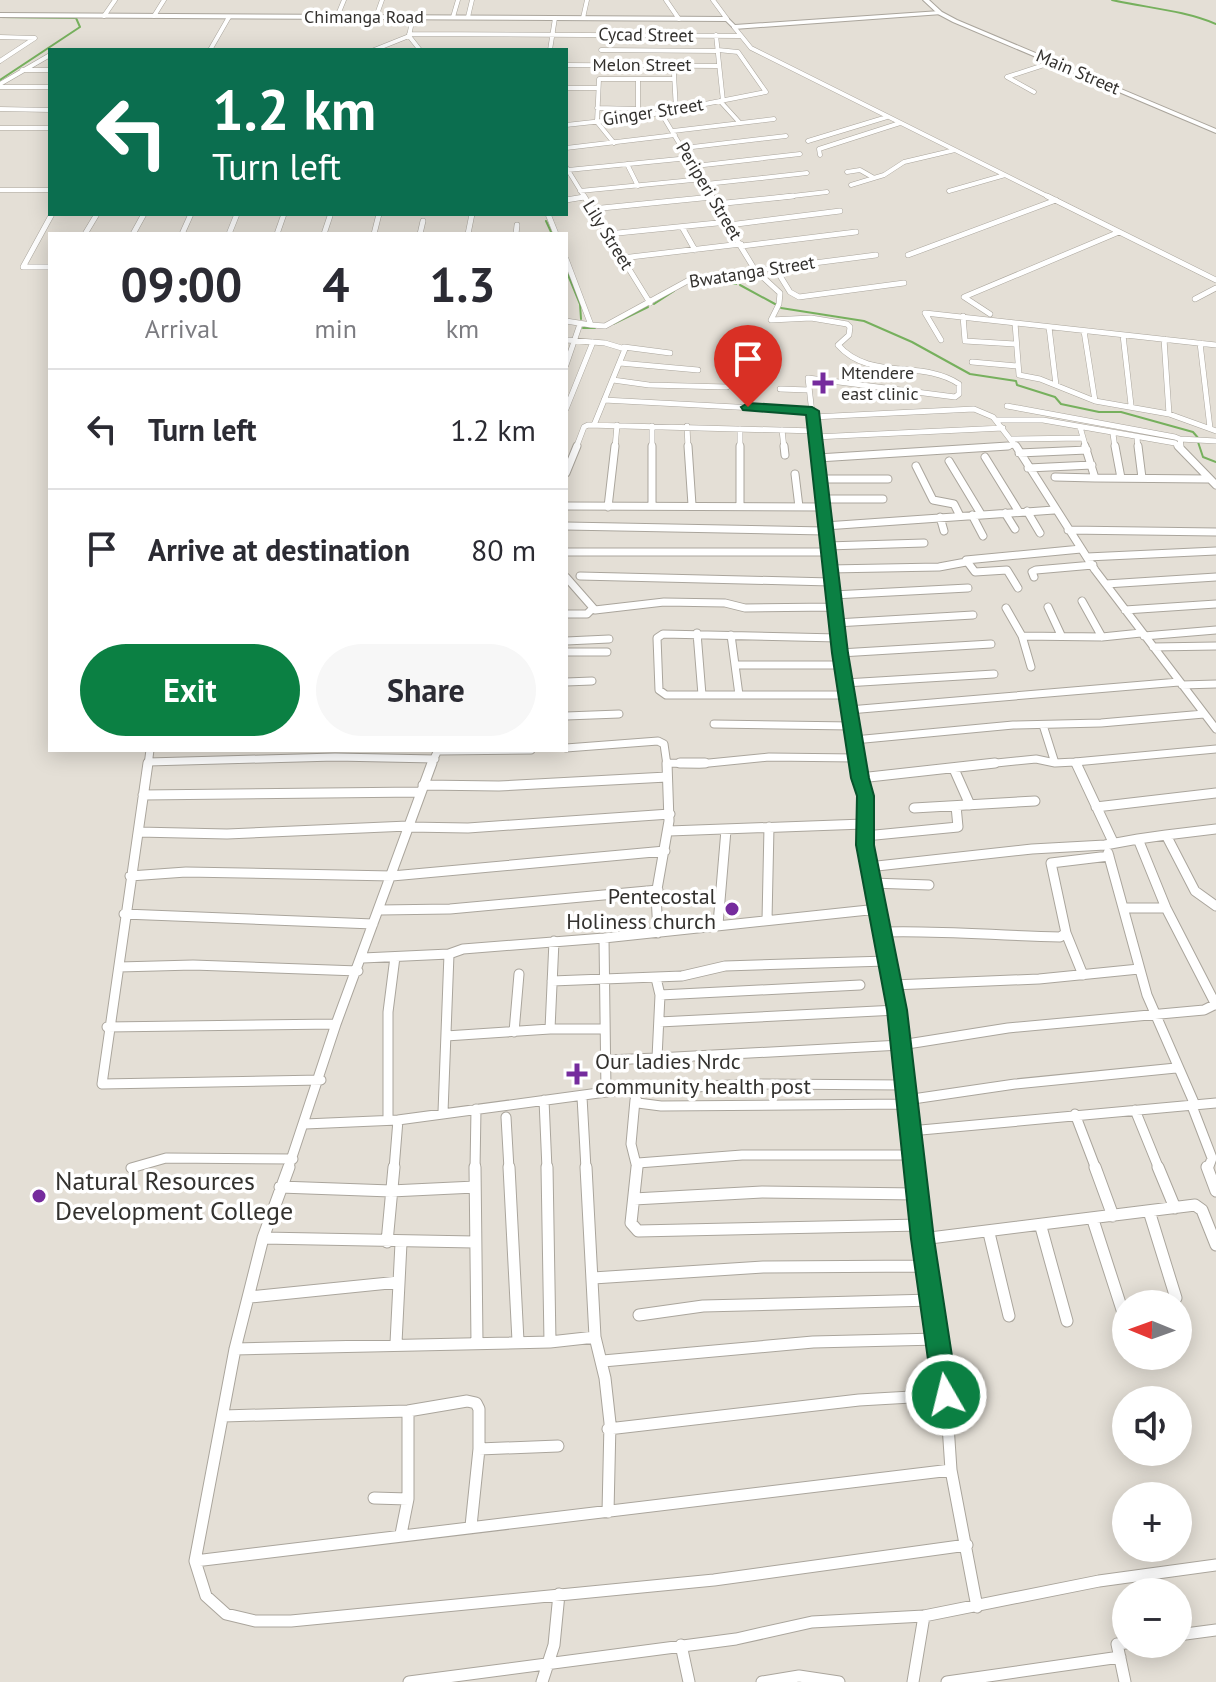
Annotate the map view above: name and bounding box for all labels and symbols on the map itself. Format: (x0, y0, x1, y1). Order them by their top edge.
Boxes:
street label: Chimanga Road (304, 5, 424, 28)
street label: Cycad Street (598, 22, 694, 47)
street label: Main Street (1033, 44, 1123, 99)
street label: Melon Street (593, 53, 691, 76)
street label: Ginger Street (601, 92, 705, 131)
street label: Periperi Street (671, 138, 748, 244)
street label: Lily Street (578, 196, 639, 274)
street label: Bwatanga Street (687, 250, 816, 293)
pin (714, 325, 782, 407)
place label: Mtendere east clinic (841, 361, 919, 405)
marker: Mtendere east clinic (812, 372, 834, 394)
place label: Pentecostal Holiness church (566, 882, 717, 935)
marker: Pentecostal Holiness church (723, 900, 741, 918)
place label: Our ladies Nrdc community health post (595, 1047, 811, 1100)
marker: Our ladies Nrdc community health post (566, 1063, 588, 1085)
place label: Natural Resources Development College (55, 1164, 293, 1227)
marker: Natural Resources Development College (30, 1187, 48, 1205)
north arrow (1112, 1290, 1192, 1370)
position arrow (904, 1353, 988, 1437)

